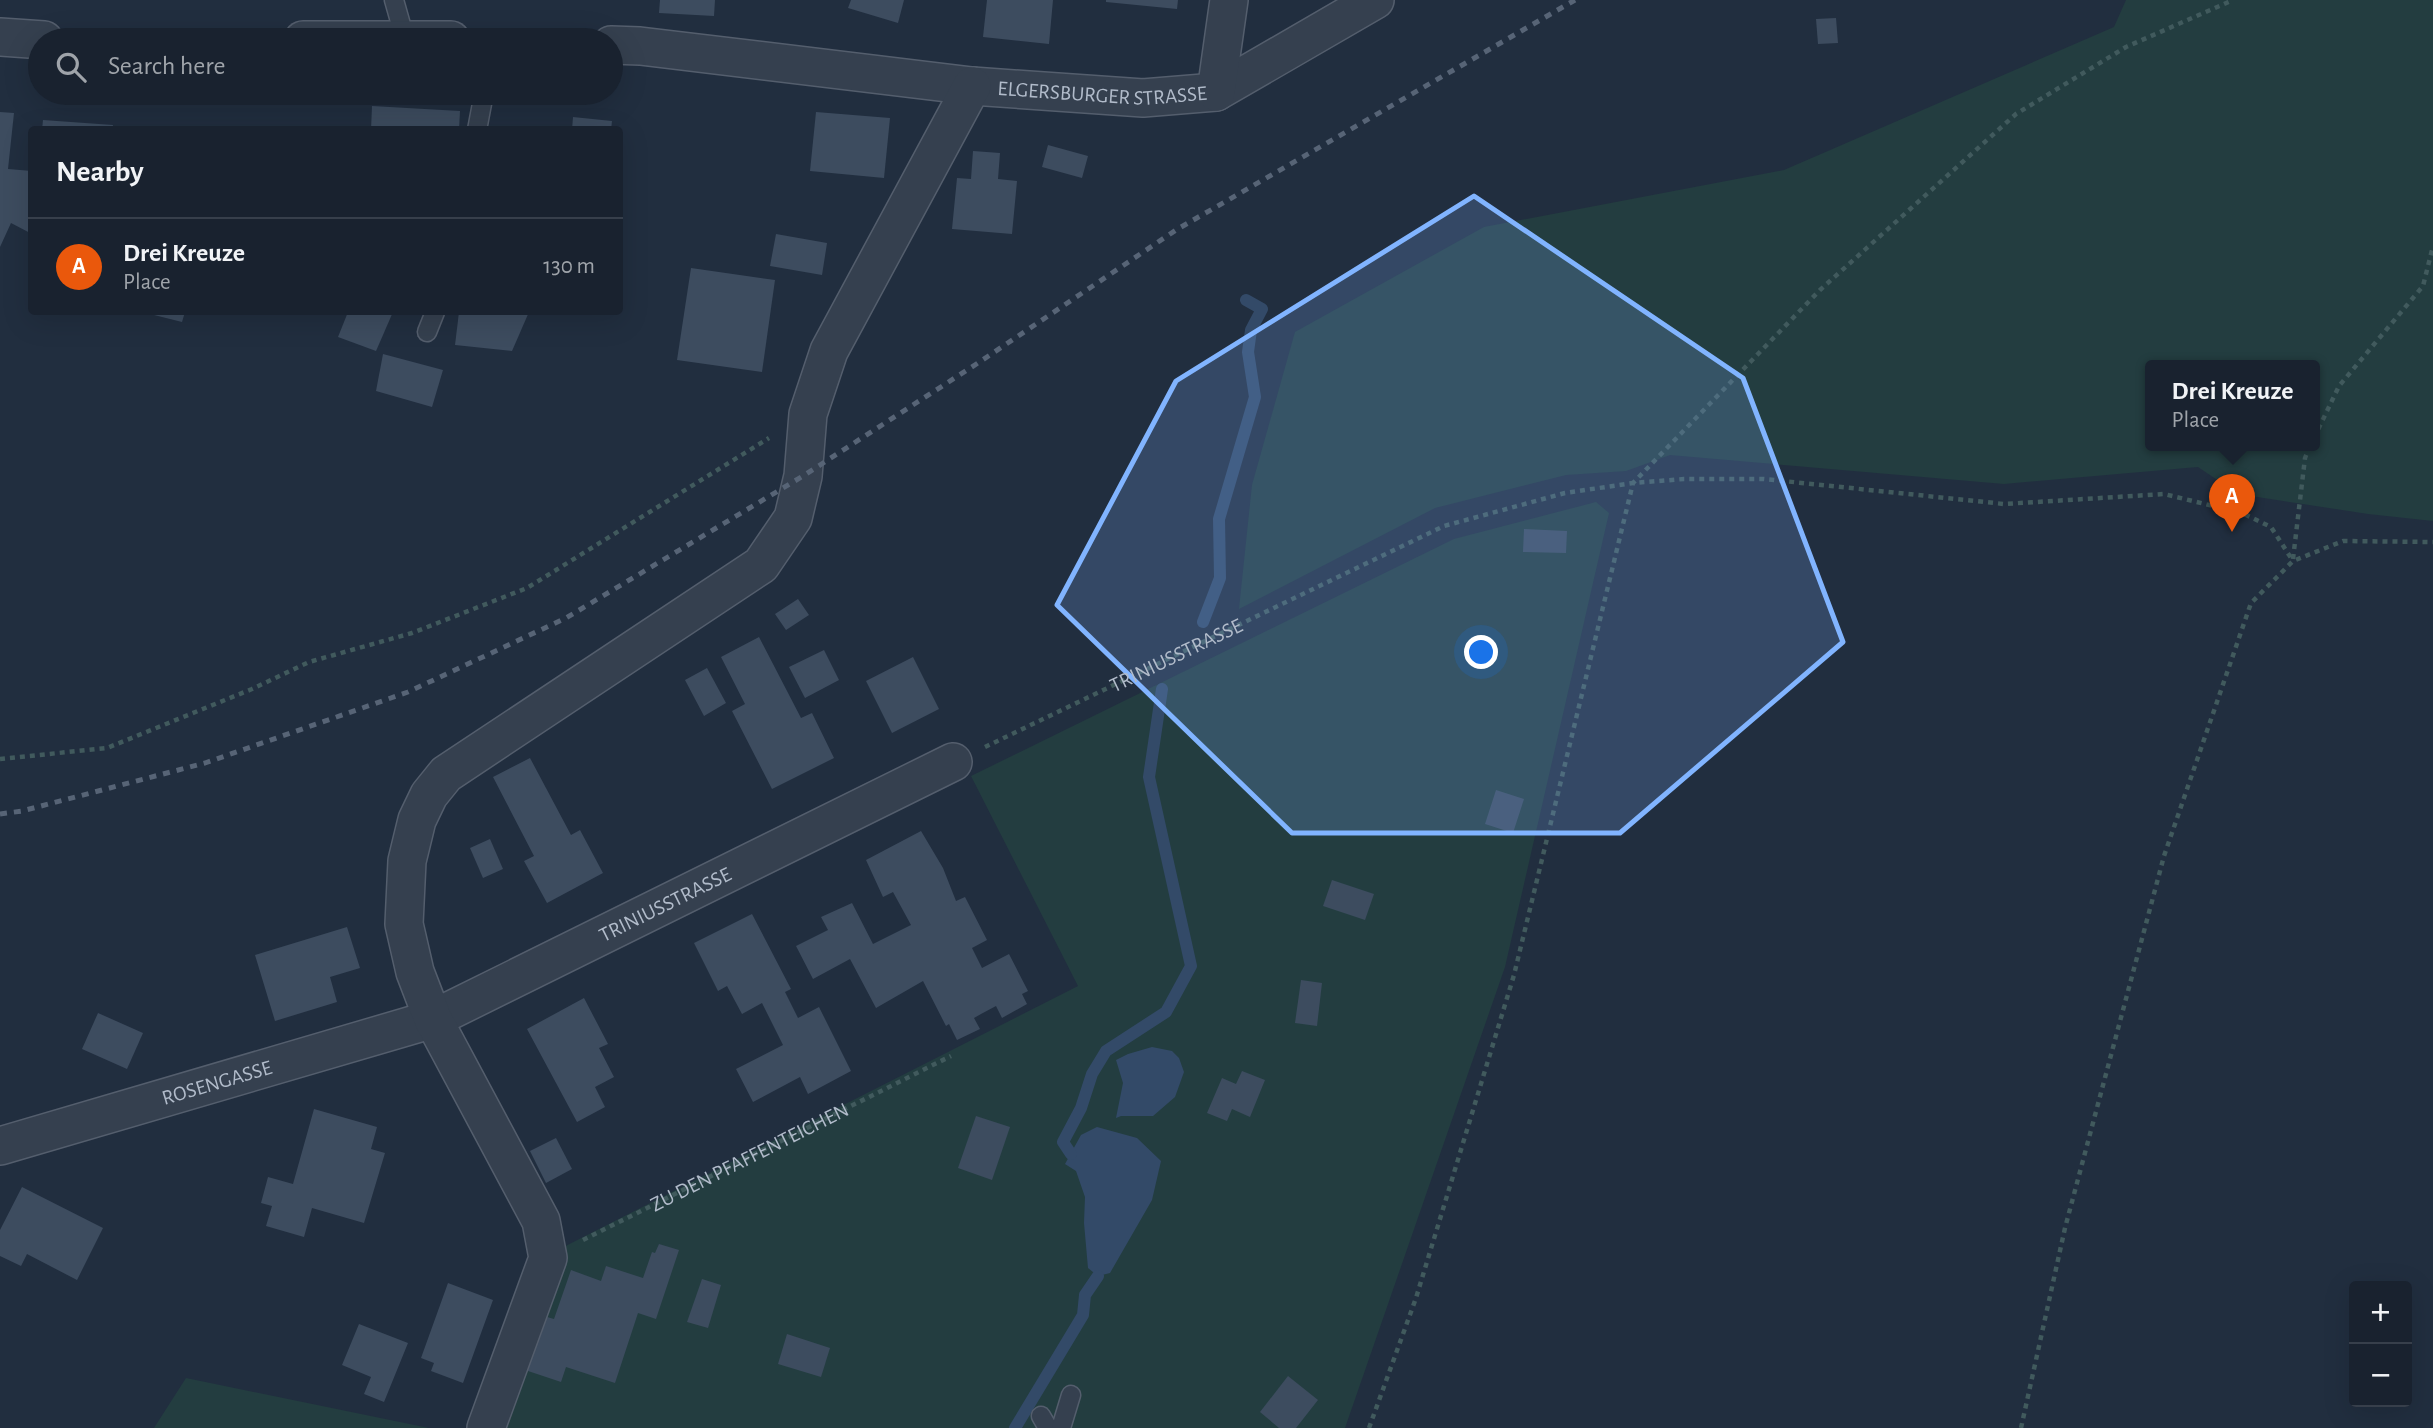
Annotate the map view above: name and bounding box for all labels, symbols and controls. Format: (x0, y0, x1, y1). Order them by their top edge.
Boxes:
search box (28, 28, 623, 105)
icon: search (52, 48, 90, 86)
text: Search here (108, 53, 226, 79)
street label: ELGERSBURGER STRASSE (997, 77, 1208, 109)
text: Nearby (56, 157, 144, 187)
text: Drei Kreuze (123, 240, 245, 266)
text: A (72, 255, 86, 278)
text: 130 m (543, 255, 595, 278)
text: Place (123, 271, 171, 294)
popup (2145, 360, 2320, 451)
text: Drei Kreuze (2172, 378, 2294, 404)
text: Place (2172, 409, 2219, 432)
pin: A (2209, 474, 2255, 532)
street label: TRINIUSSTRASSE (1106, 614, 1246, 696)
your location (1464, 635, 1498, 669)
street label: TRINIUSSTRASSE (596, 863, 734, 946)
street label: ROSENGASSE (159, 1056, 274, 1108)
street label: ZU DEN PFAFFENTEICHEN (647, 1099, 852, 1215)
map controls (2349, 1281, 2412, 1407)
button: + (2349, 1281, 2412, 1344)
button: − (2349, 1344, 2412, 1407)

